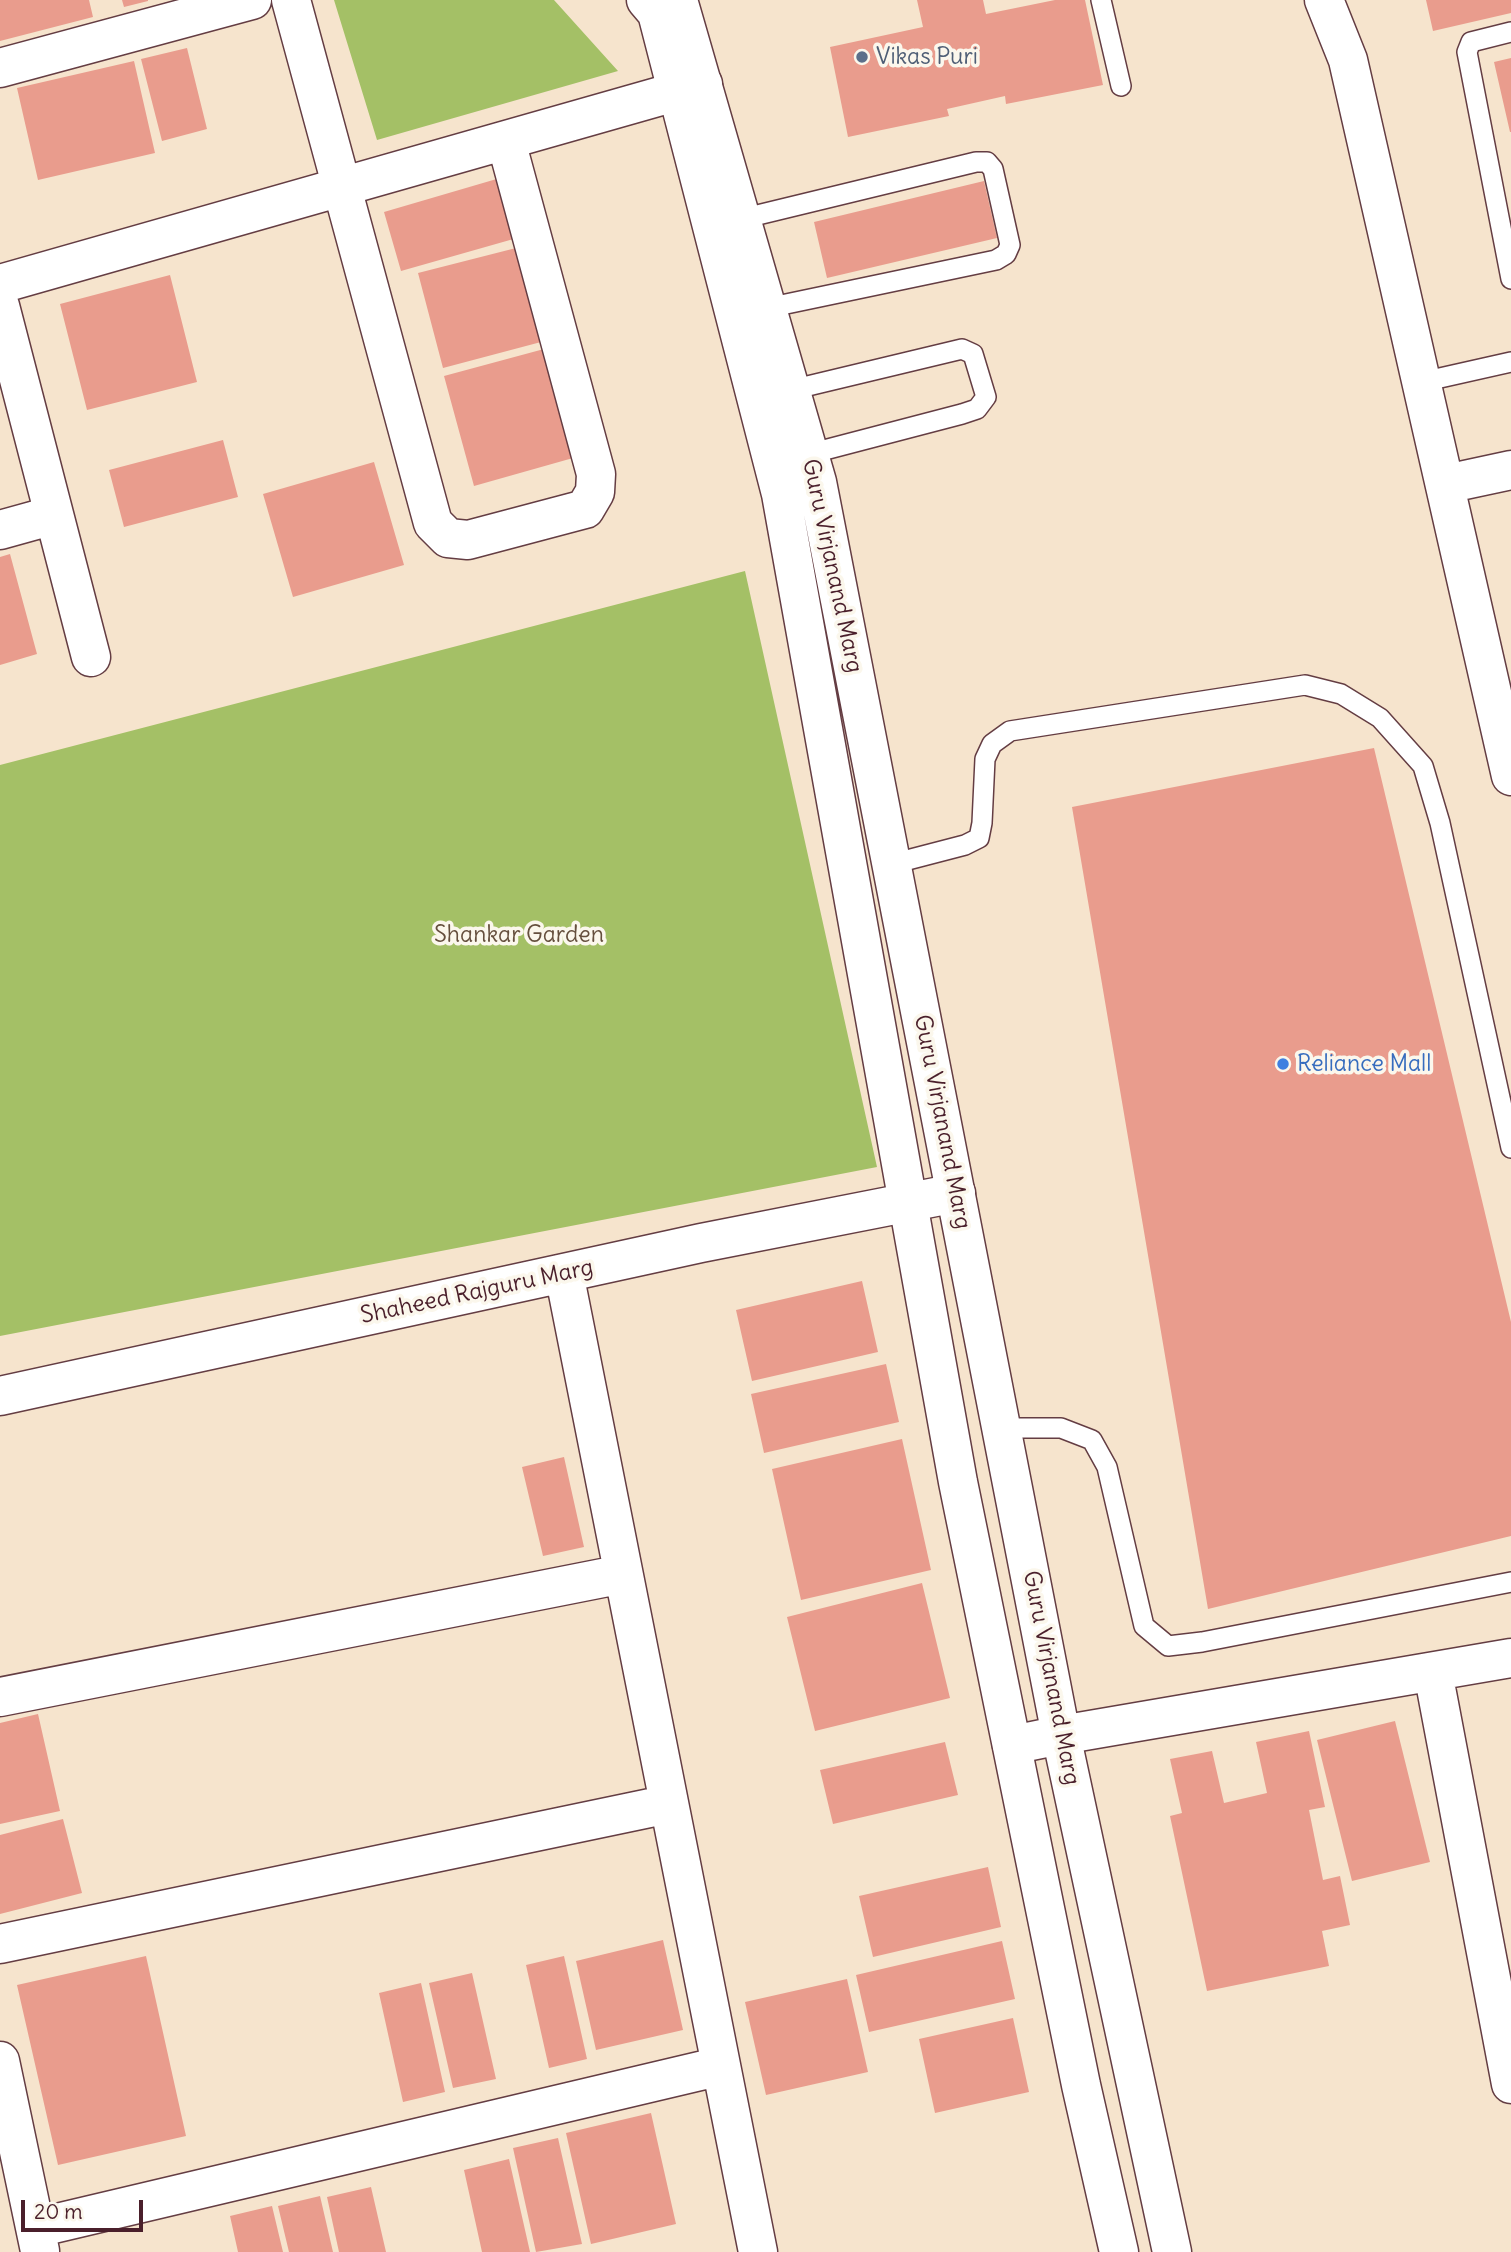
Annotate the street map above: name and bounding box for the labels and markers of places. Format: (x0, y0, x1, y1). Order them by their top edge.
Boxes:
place label: Vikas Puri (876, 43, 978, 71)
marker: Vikas Puri (854, 49, 870, 65)
place label: Reliance Mall (1297, 1050, 1431, 1078)
marker: Reliance Mall (1275, 1056, 1291, 1072)

